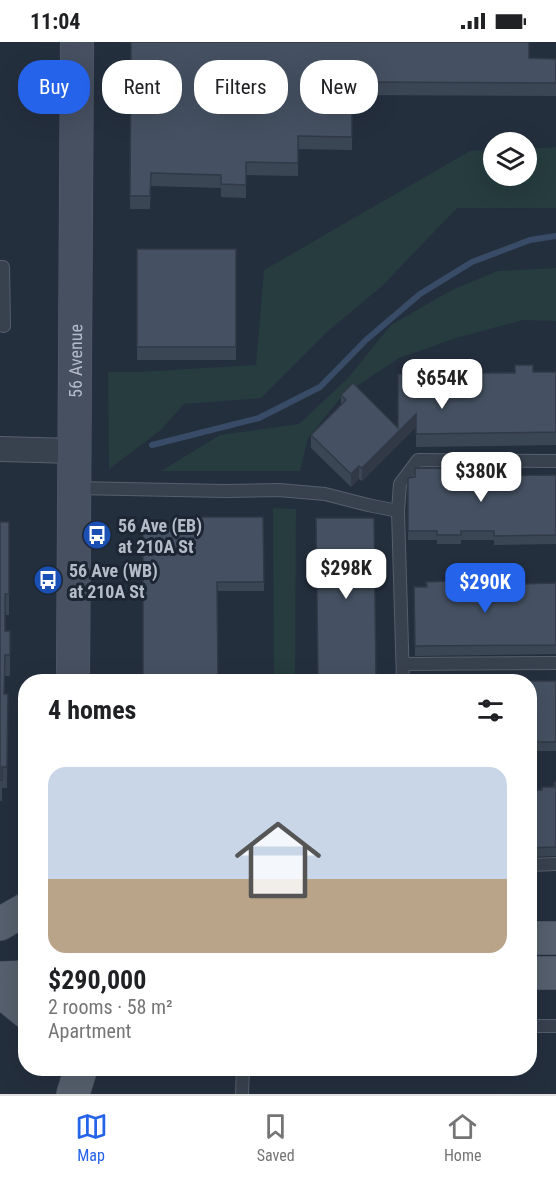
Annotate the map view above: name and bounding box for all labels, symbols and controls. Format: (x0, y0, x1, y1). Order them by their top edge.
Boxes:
text: 11:04 (30, 9, 81, 34)
chip: Buy (18, 60, 90, 114)
chip: Rent (102, 60, 182, 114)
chip: Filters (194, 60, 288, 114)
chip: New (300, 60, 378, 114)
map controls (483, 132, 537, 186)
button: layers (483, 132, 537, 186)
street label: 56 Avenue (64, 324, 86, 398)
pin: $654K (400, 359, 484, 410)
text: $654K (416, 366, 468, 390)
pin: $380K (439, 452, 523, 503)
text: $380K (455, 459, 507, 483)
place label: 56 Ave (EB) at 210A St (118, 515, 202, 557)
bus stop icon: 56 Ave (EB) at 210A St (81, 519, 113, 551)
pin: $298K (304, 549, 388, 600)
text: $298K (320, 556, 372, 580)
place label: 56 Ave (WB) at 210A St (69, 560, 158, 602)
pin: $290K (443, 563, 527, 614)
bus stop icon: 56 Ave (WB) at 210A St (32, 564, 64, 596)
text: $290K (459, 570, 511, 594)
icon: filters (474, 694, 507, 727)
text: 4 homes (48, 695, 136, 725)
icon: home (224, 806, 332, 914)
text: $290,000 (48, 965, 146, 995)
text: 2 rooms · 58 m² (48, 995, 173, 1019)
text: Apartment (48, 1019, 132, 1043)
tab: Map (75, 1110, 108, 1165)
tab: Saved (257, 1110, 295, 1165)
tab: Home (444, 1110, 481, 1165)

